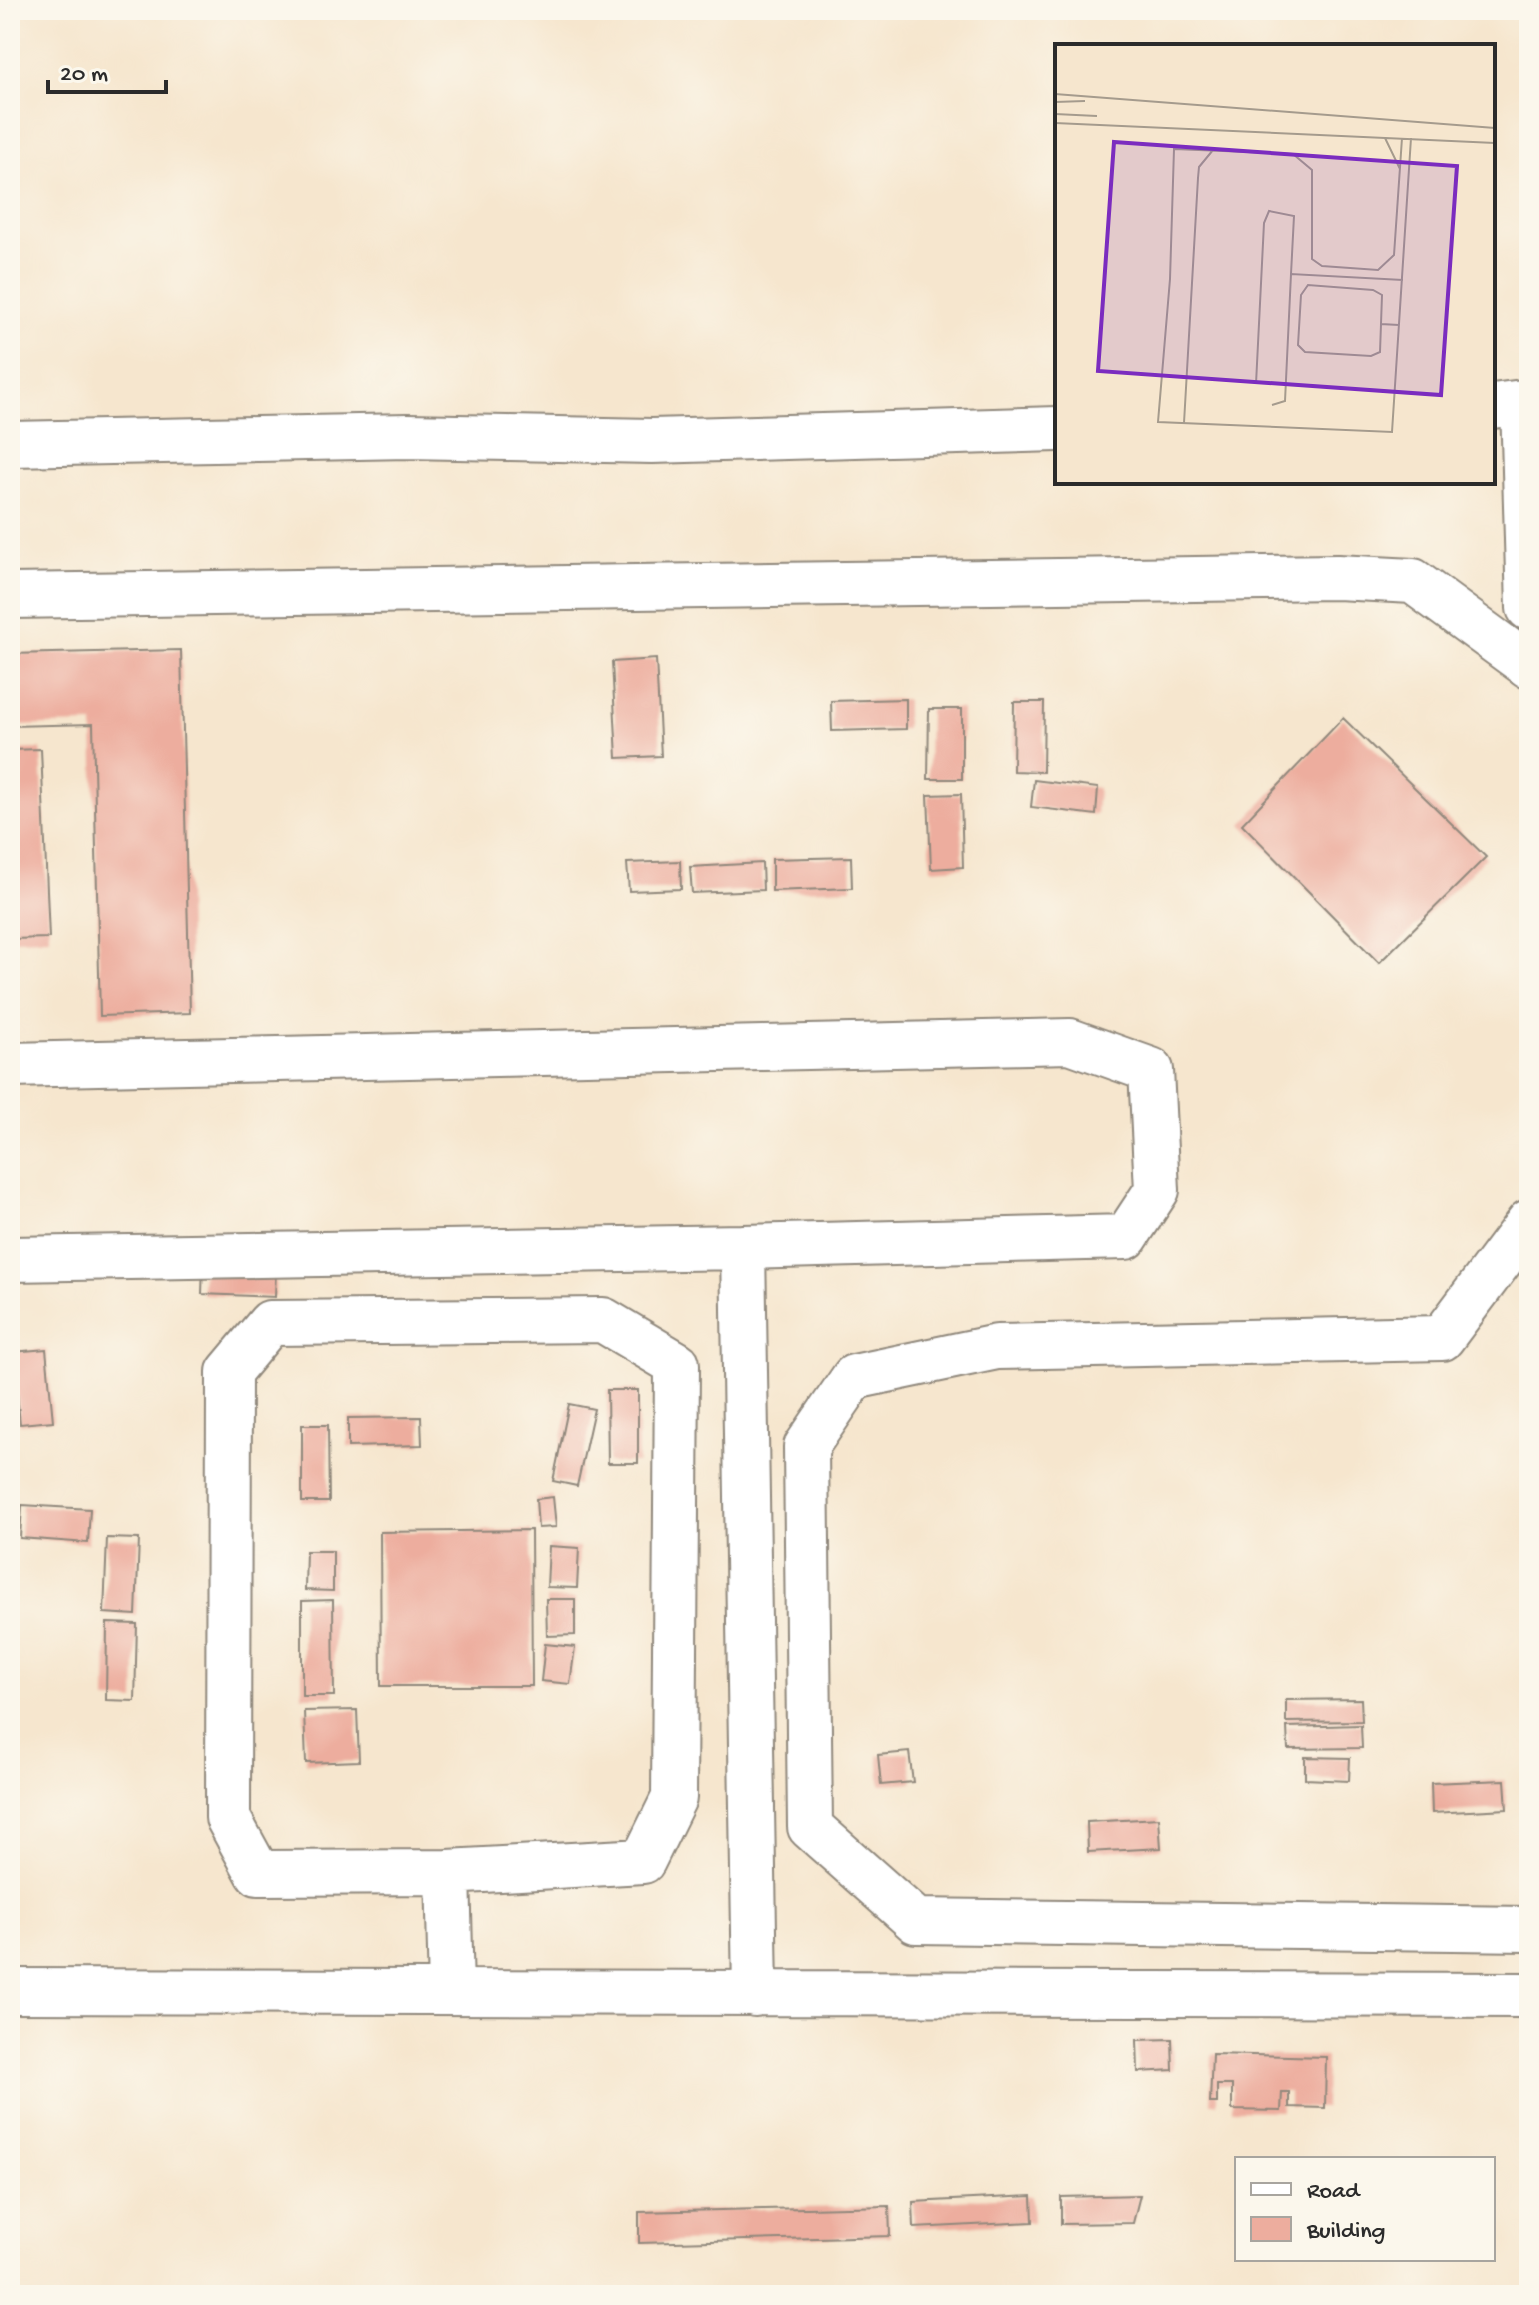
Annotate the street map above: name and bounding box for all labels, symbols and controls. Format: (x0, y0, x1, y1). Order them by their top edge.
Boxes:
scale bar (48, 44, 166, 94)
inset map (1055, 44, 1495, 484)
text: 20 m (60, 61, 108, 90)
legend (1235, 2157, 1495, 2261)
text: Road (1307, 2178, 1361, 2207)
text: Building (1306, 2218, 1385, 2247)

